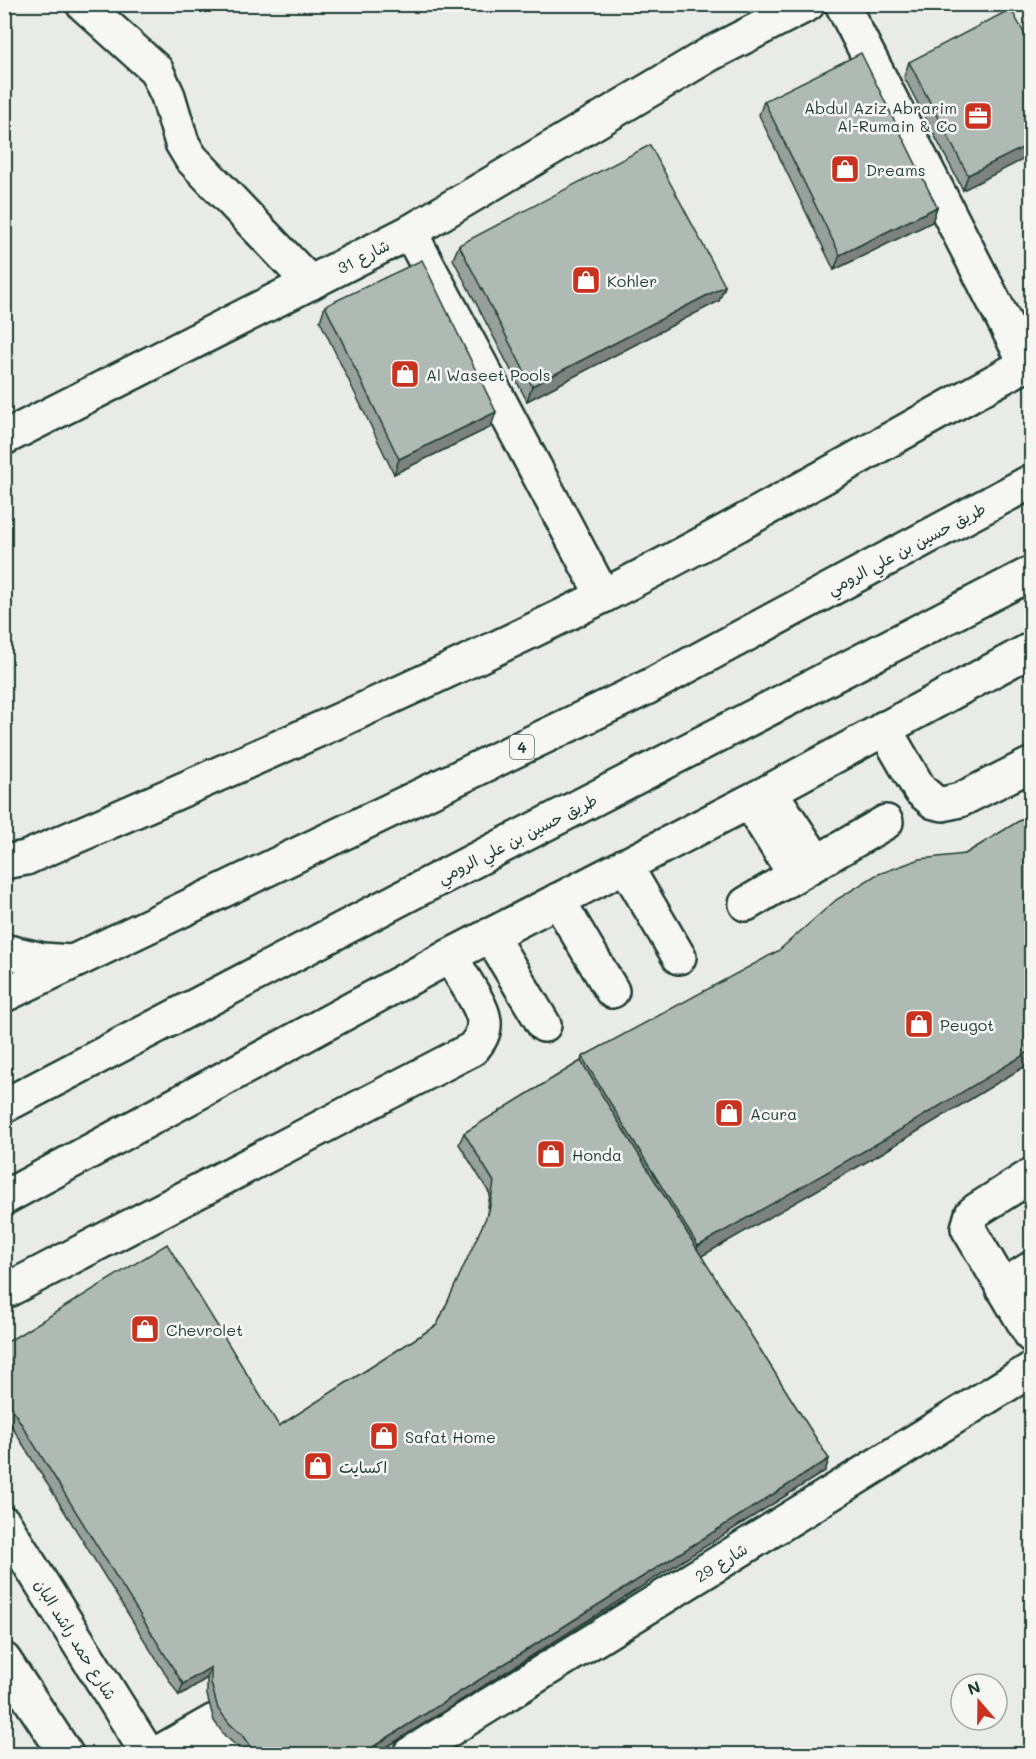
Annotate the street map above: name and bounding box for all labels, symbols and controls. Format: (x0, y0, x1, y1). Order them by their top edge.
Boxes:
place label: Abdul Aziz Abrarim Al-Rumain & Co (804, 97, 957, 136)
office icon: Abdul Aziz Abrarim Al-Rumain & Co (962, 100, 994, 132)
shop icon: Dreams (829, 153, 861, 185)
place label: Dreams (866, 159, 925, 180)
street label: شارع 31 (333, 234, 394, 280)
shop icon: Kohler (570, 264, 602, 296)
place label: Kohler (607, 270, 657, 291)
shop icon: Al Waseet Pools (389, 358, 421, 390)
place label: Al Waseet Pools (426, 364, 551, 385)
street label: طريق حسين بن علي الرومي (823, 497, 991, 603)
road number: 4 (510, 735, 534, 759)
street label: طريق حسين بن علي الرومي (434, 789, 603, 892)
shop icon: Peugot (903, 1008, 935, 1040)
place label: Peugot (940, 1014, 994, 1035)
shop icon: Acura (713, 1097, 745, 1129)
place label: Acura (750, 1103, 797, 1124)
shop icon: Honda (535, 1138, 567, 1170)
place label: Honda (572, 1144, 622, 1165)
shop icon: Chevrolet (129, 1313, 161, 1345)
place label: Chevrolet (166, 1319, 243, 1340)
shop icon: Safat Home (368, 1420, 400, 1452)
place label: Safat Home (405, 1426, 496, 1447)
shop icon: اكسايت (302, 1450, 334, 1482)
place label: اكسايت (339, 1456, 387, 1477)
street label: شارع 29 (691, 1538, 752, 1588)
street label: شارع حمد راشد البان (29, 1575, 122, 1704)
north arrow (949, 1672, 1009, 1732)
text: N (964, 1675, 983, 1699)

